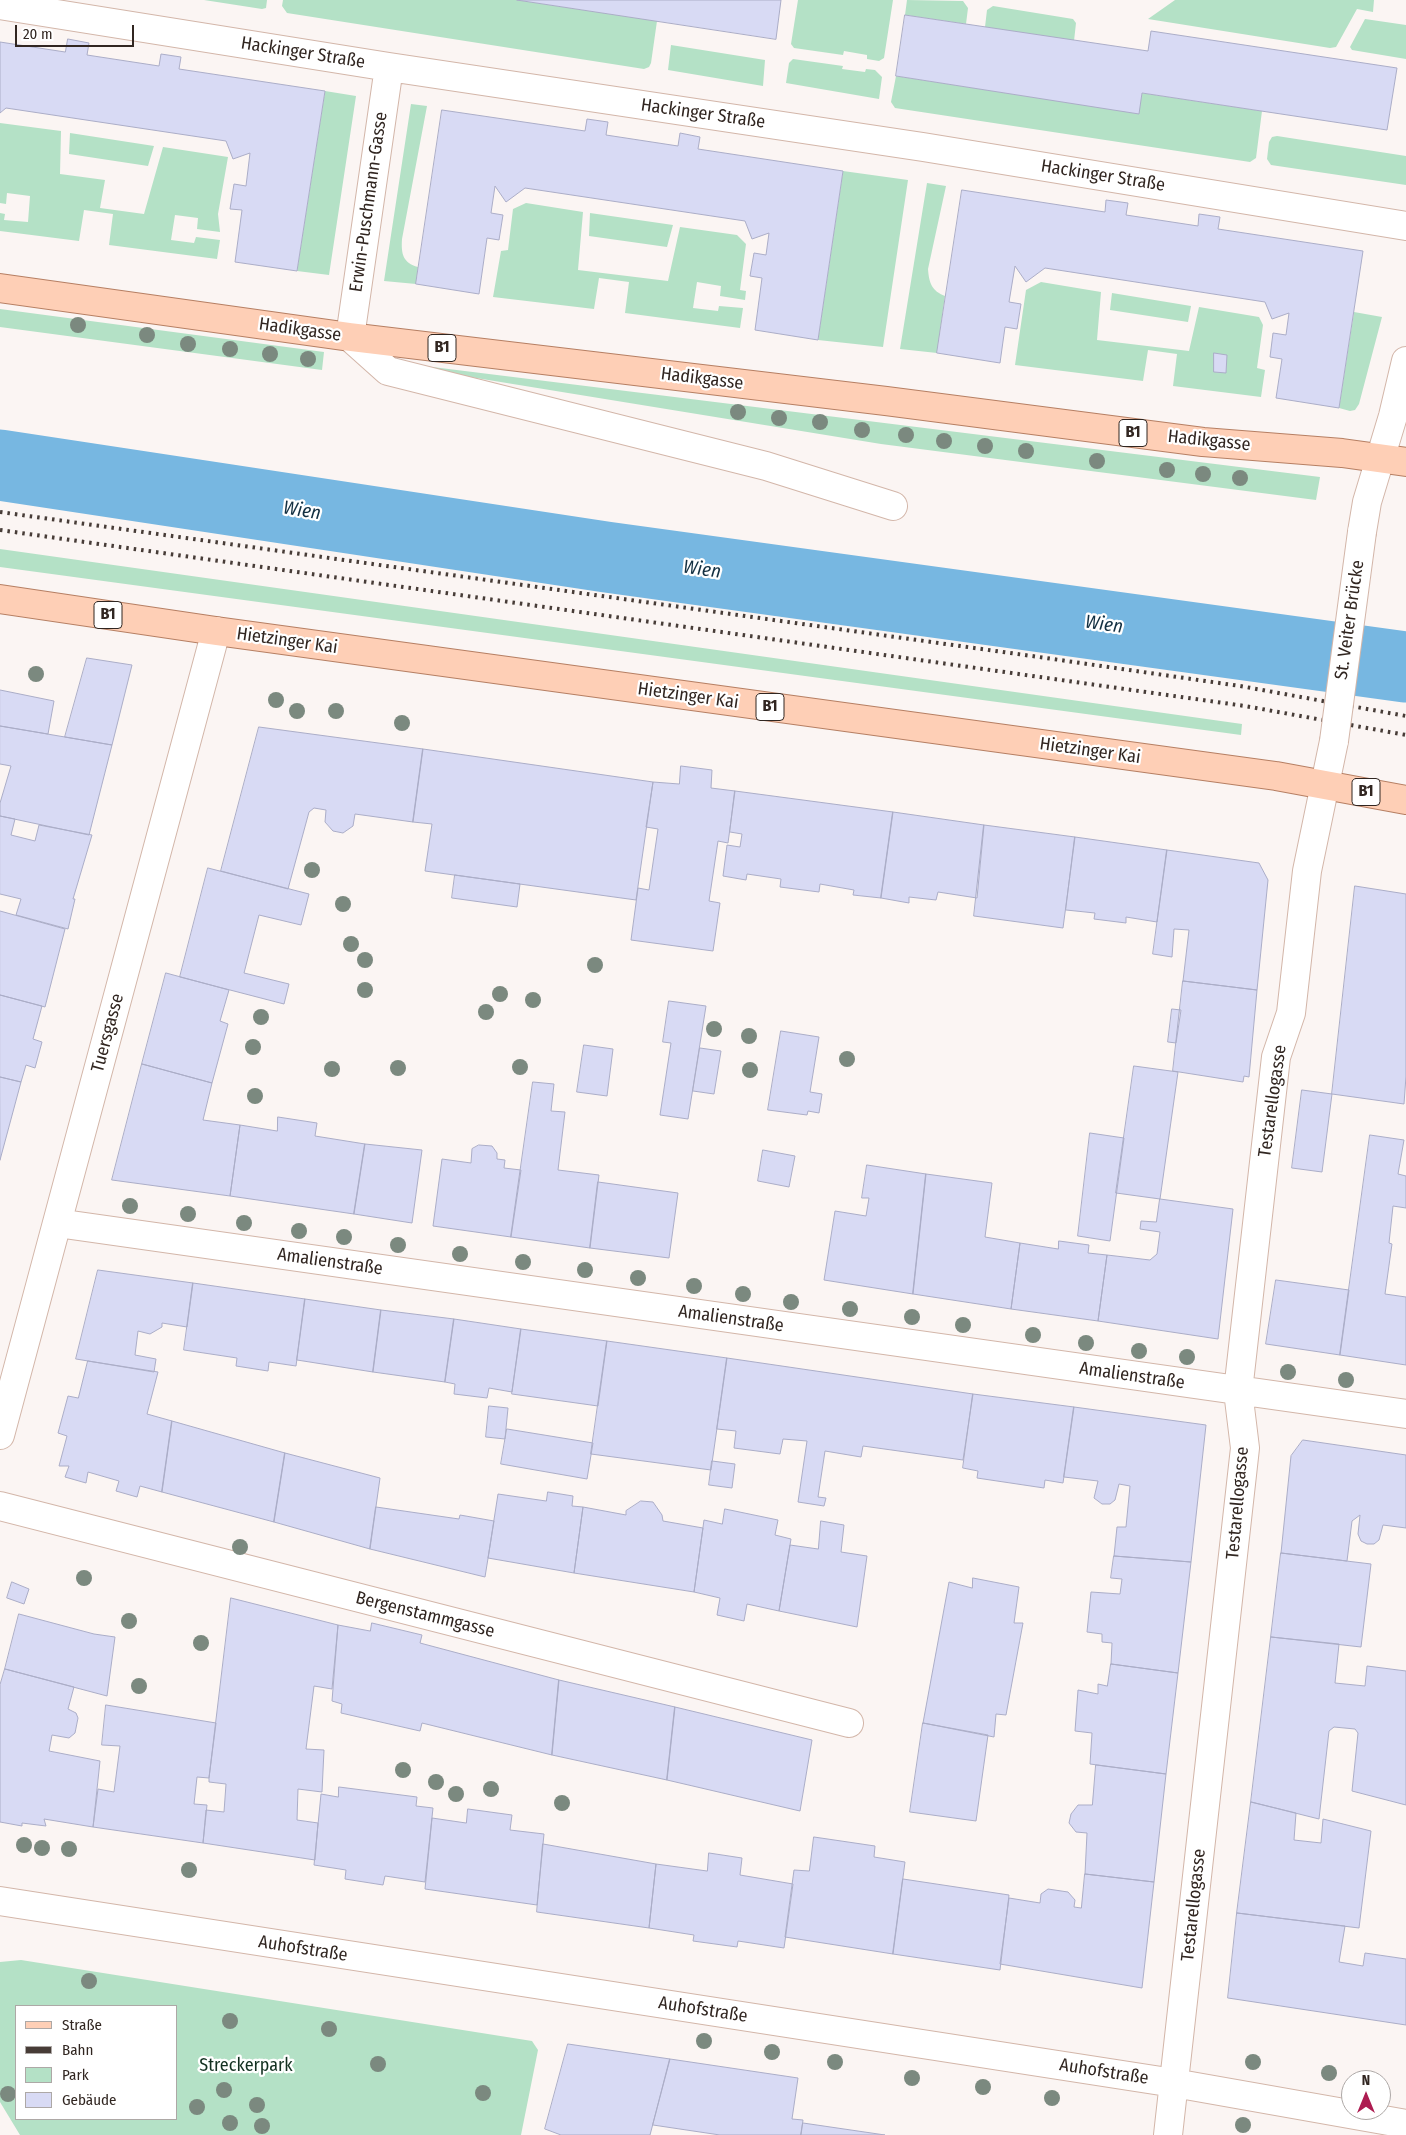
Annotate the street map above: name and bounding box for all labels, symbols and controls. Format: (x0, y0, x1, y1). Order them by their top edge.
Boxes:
scale bar (18, 15, 136, 47)
text: 20 m (23, 25, 53, 43)
street label: Hackinger Straße (239, 33, 367, 73)
street label: Hackinger Straße (639, 95, 767, 133)
street label: Erwin-Puschmann-Gasse (346, 111, 392, 293)
street label: Hackinger Straße (1039, 156, 1167, 196)
street label: Hadikgasse (257, 314, 343, 346)
road number: B1 (428, 334, 456, 362)
street label: Hadikgasse (659, 363, 745, 395)
road number: B1 (1119, 419, 1147, 446)
street label: Hadikgasse (1167, 426, 1251, 456)
water label: Wien (282, 497, 322, 525)
water label: Wien (682, 556, 722, 584)
street label: St. Veiter Brücke (1331, 559, 1369, 681)
road number: B1 (94, 602, 122, 628)
water label: Wien (1084, 611, 1124, 639)
street label: Hietzinger Kai (235, 623, 339, 659)
street label: Hietzinger Kai (636, 678, 740, 714)
road number: B1 (756, 694, 784, 720)
street label: Hietzinger Kai (1038, 733, 1142, 769)
road number: B1 (1352, 779, 1380, 806)
street label: Tuersgasse (87, 991, 129, 1075)
street label: Testarellogasse (1254, 1044, 1292, 1158)
street label: Amalienstraße (276, 1244, 384, 1280)
street label: Amalienstraße (677, 1301, 785, 1337)
street label: Amalienstraße (1078, 1358, 1186, 1394)
street label: Testarellogasse (1222, 1446, 1254, 1560)
street label: Bergenstammgasse (353, 1587, 497, 1643)
street label: Testarellogasse (1177, 1848, 1211, 1962)
street label: Auhofstraße (257, 1931, 349, 1967)
street label: Auhofstraße (657, 1992, 749, 2028)
legend (15, 2005, 178, 2120)
text: Straße (62, 2016, 102, 2034)
text: Bahn (62, 2041, 93, 2059)
street label: Auhofstraße (1058, 2054, 1150, 2090)
park label: Streckerpark (199, 2055, 293, 2077)
text: Park (62, 2066, 89, 2084)
north arrow (1341, 2070, 1391, 2120)
text: N (1362, 2072, 1370, 2089)
text: Gebäude (62, 2091, 117, 2109)

